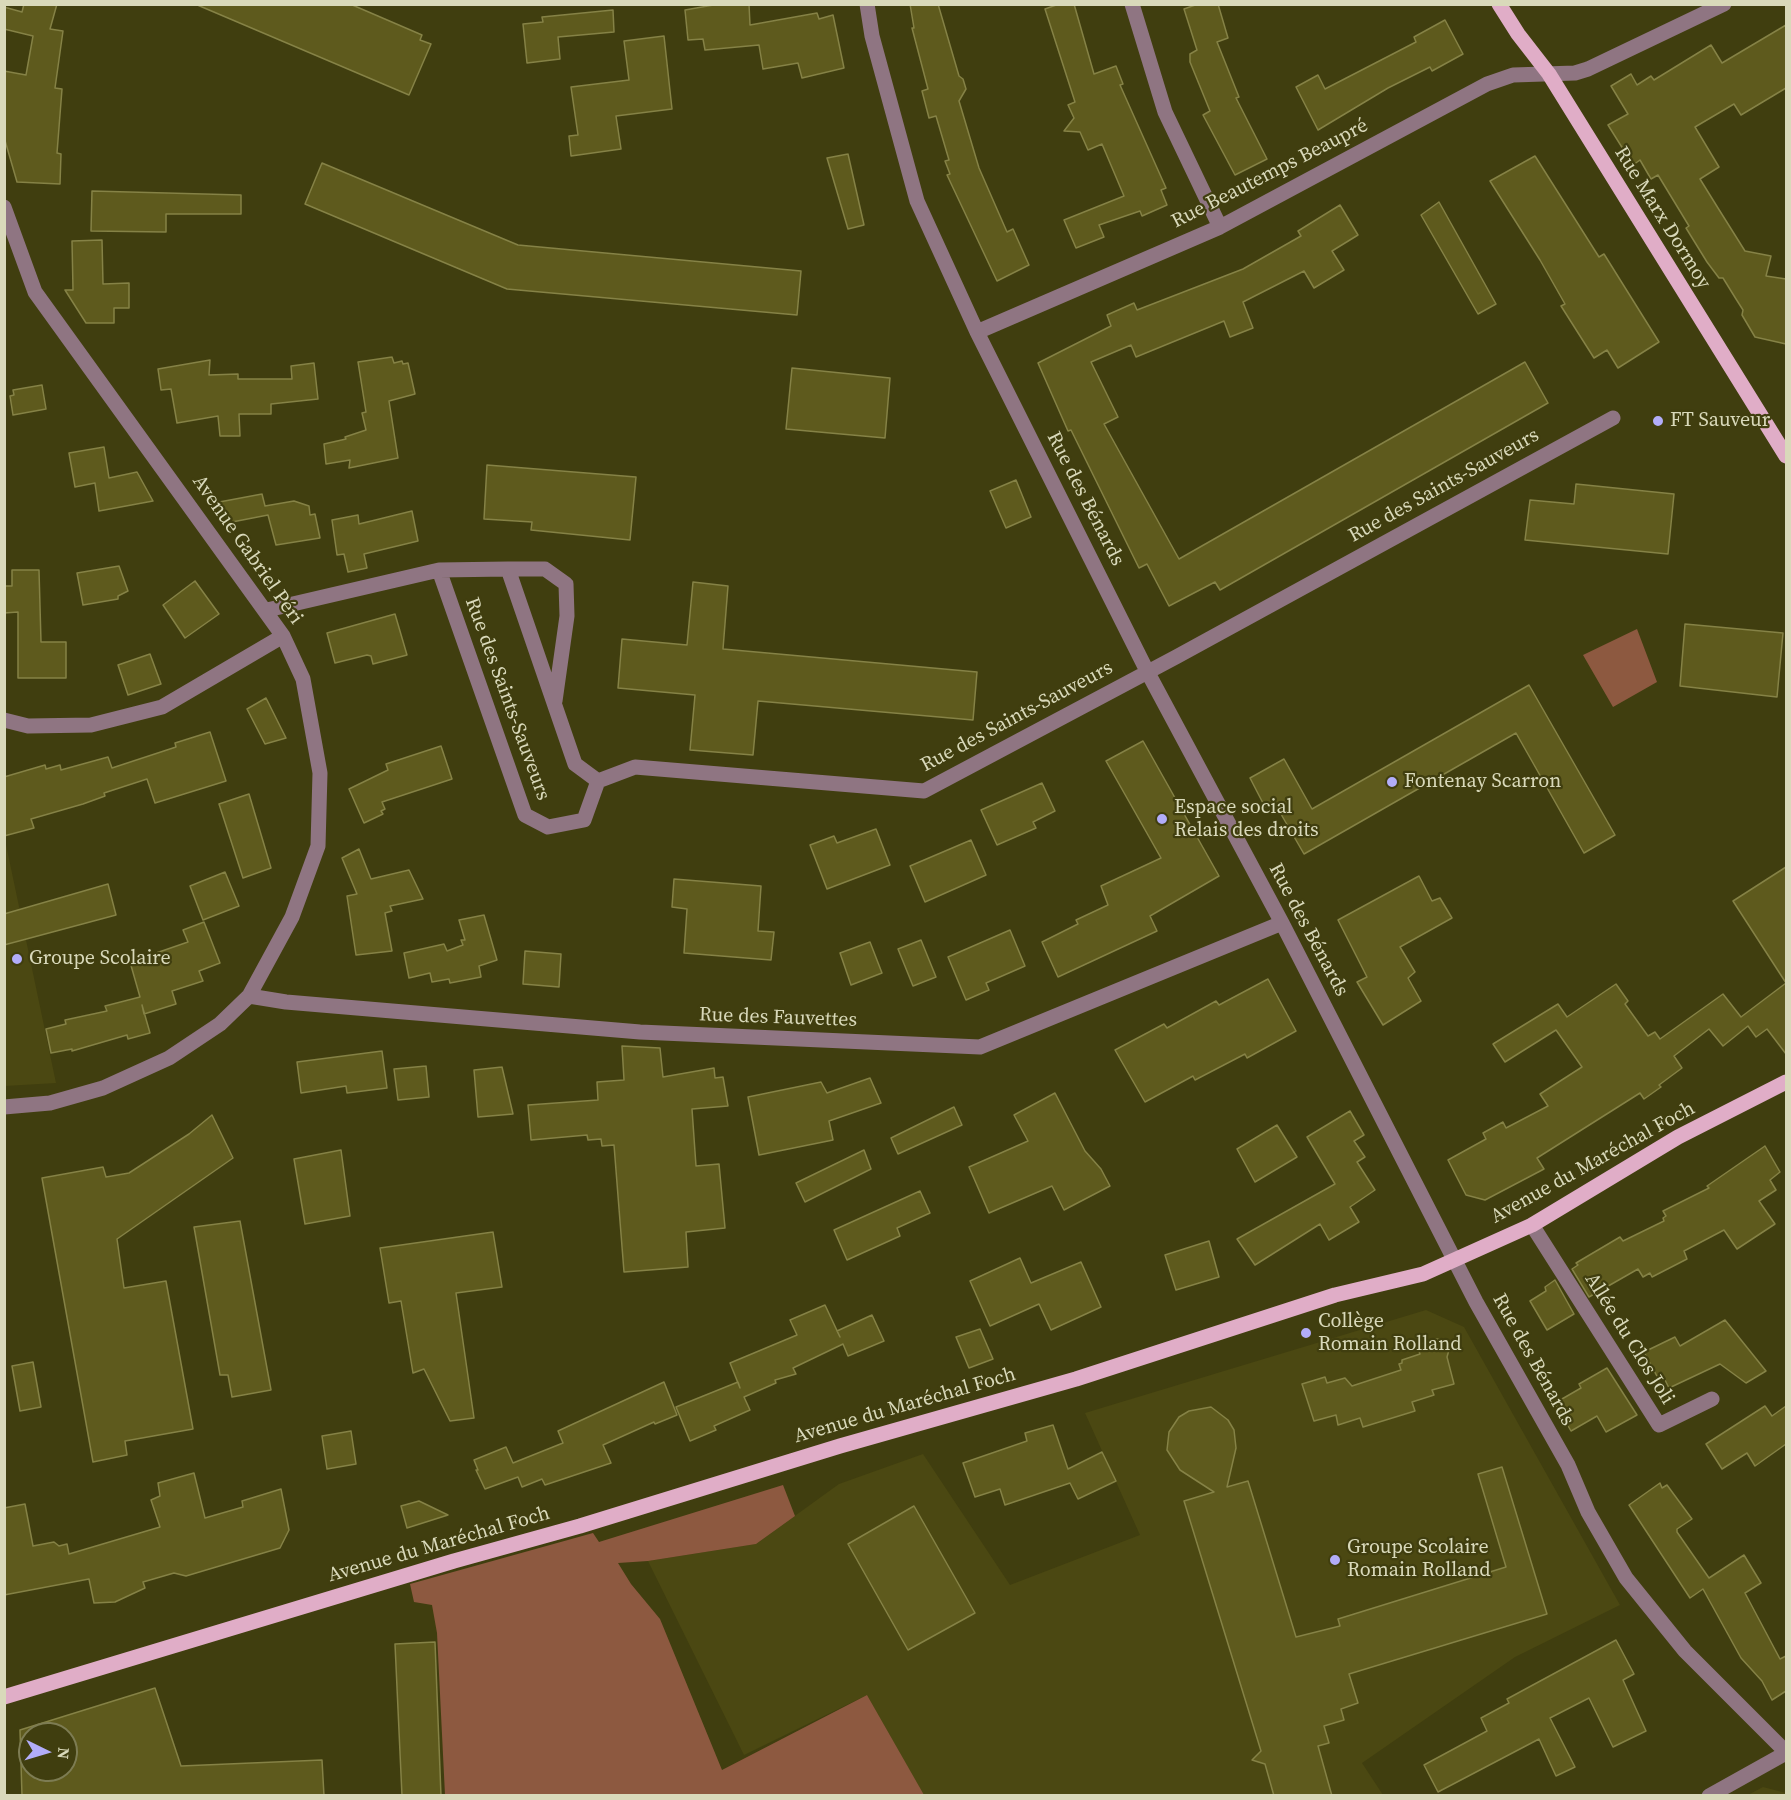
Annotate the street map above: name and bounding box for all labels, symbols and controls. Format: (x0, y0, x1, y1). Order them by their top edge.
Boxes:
street label: Rue Beautemps Beaupré (1168, 114, 1372, 234)
street label: Rue Marx Dormoy (1609, 142, 1715, 294)
place label: FT Sauveur (1670, 409, 1770, 433)
marker: FT Sauveur (1651, 414, 1665, 428)
street label: Rue des Saints-Sauveurs (1345, 424, 1543, 548)
street label: Rue des Bénards (1041, 428, 1129, 570)
street label: Avenue Gabriel Péri (186, 471, 308, 629)
street label: Rue des Saints-Sauveurs (459, 594, 555, 804)
street label: Rue des Saints-Sauveurs (917, 656, 1117, 778)
place label: Fontenay Scarron (1404, 770, 1561, 794)
marker: Fontenay Scarron (1385, 775, 1399, 789)
place label: Espace social Relais des droits (1174, 796, 1319, 843)
marker: Espace social Relais des droits (1155, 812, 1169, 826)
street label: Rue des Bénards (1263, 859, 1353, 1001)
place label: Groupe Scolaire (29, 947, 171, 971)
marker: Groupe Scolaire (10, 952, 24, 966)
street label: Rue des Fauvettes (699, 1003, 857, 1033)
street label: Avenue du Maréchal Foch (1487, 1097, 1699, 1229)
street label: Allée du Clos Joli (1579, 1269, 1679, 1409)
street label: Rue des Bénards (1487, 1290, 1579, 1430)
place label: Collège Romain Rolland (1318, 1310, 1462, 1357)
marker: Collège Romain Rolland (1299, 1326, 1313, 1340)
street label: Avenue du Maréchal Foch (791, 1363, 1019, 1449)
street label: Avenue du Maréchal Foch (325, 1502, 553, 1588)
place label: Groupe Scolaire Romain Rolland (1347, 1536, 1491, 1583)
marker: Groupe Scolaire Romain Rolland (1328, 1553, 1342, 1567)
north arrow (18, 1722, 78, 1782)
text: N (52, 1747, 75, 1760)

